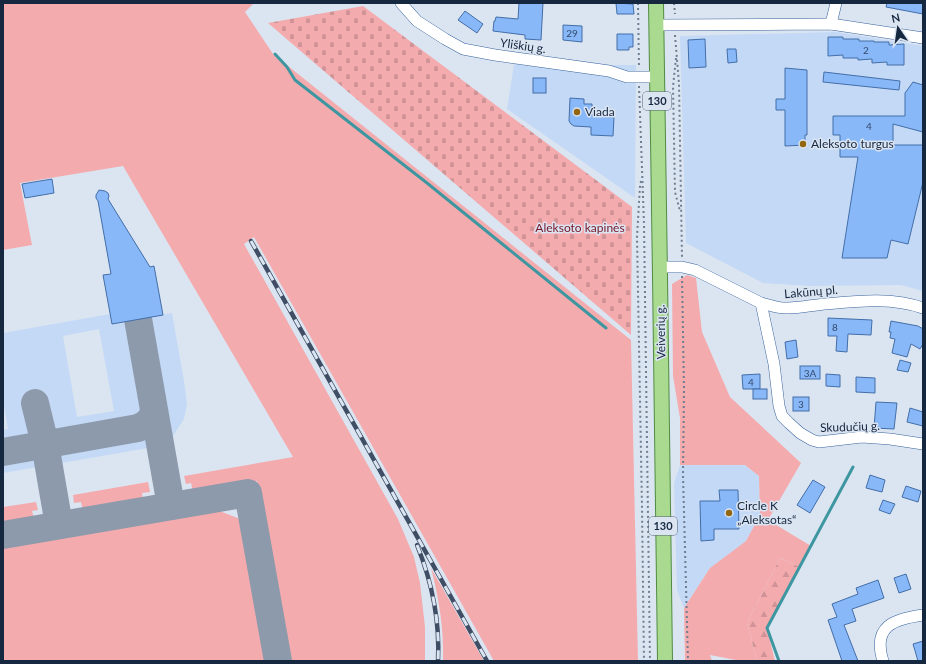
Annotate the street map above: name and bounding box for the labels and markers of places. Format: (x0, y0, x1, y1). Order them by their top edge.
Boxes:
place label: Viada (585, 104, 615, 119)
marker: Viada (572, 107, 582, 117)
place label: Aleksoto turgus (811, 136, 894, 151)
marker: Aleksoto turgus (798, 139, 808, 149)
place label: Circle K „Aleksotas“ (737, 498, 796, 527)
marker: Circle K „Aleksotas“ (724, 508, 734, 518)

